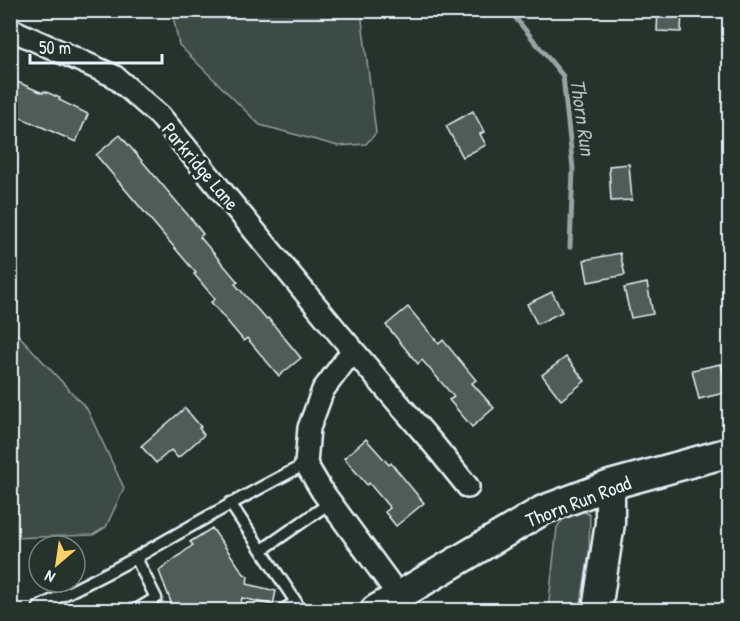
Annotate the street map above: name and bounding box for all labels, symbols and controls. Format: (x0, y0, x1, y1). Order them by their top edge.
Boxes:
scale bar (30, 27, 162, 65)
text: 50 m (39, 35, 71, 60)
water label: Thorn Run (563, 77, 603, 159)
street label: Parkridge Lane (156, 116, 246, 216)
street label: Thorn Run Road (522, 468, 635, 533)
north arrow (27, 534, 87, 594)
text: N (40, 565, 59, 589)

